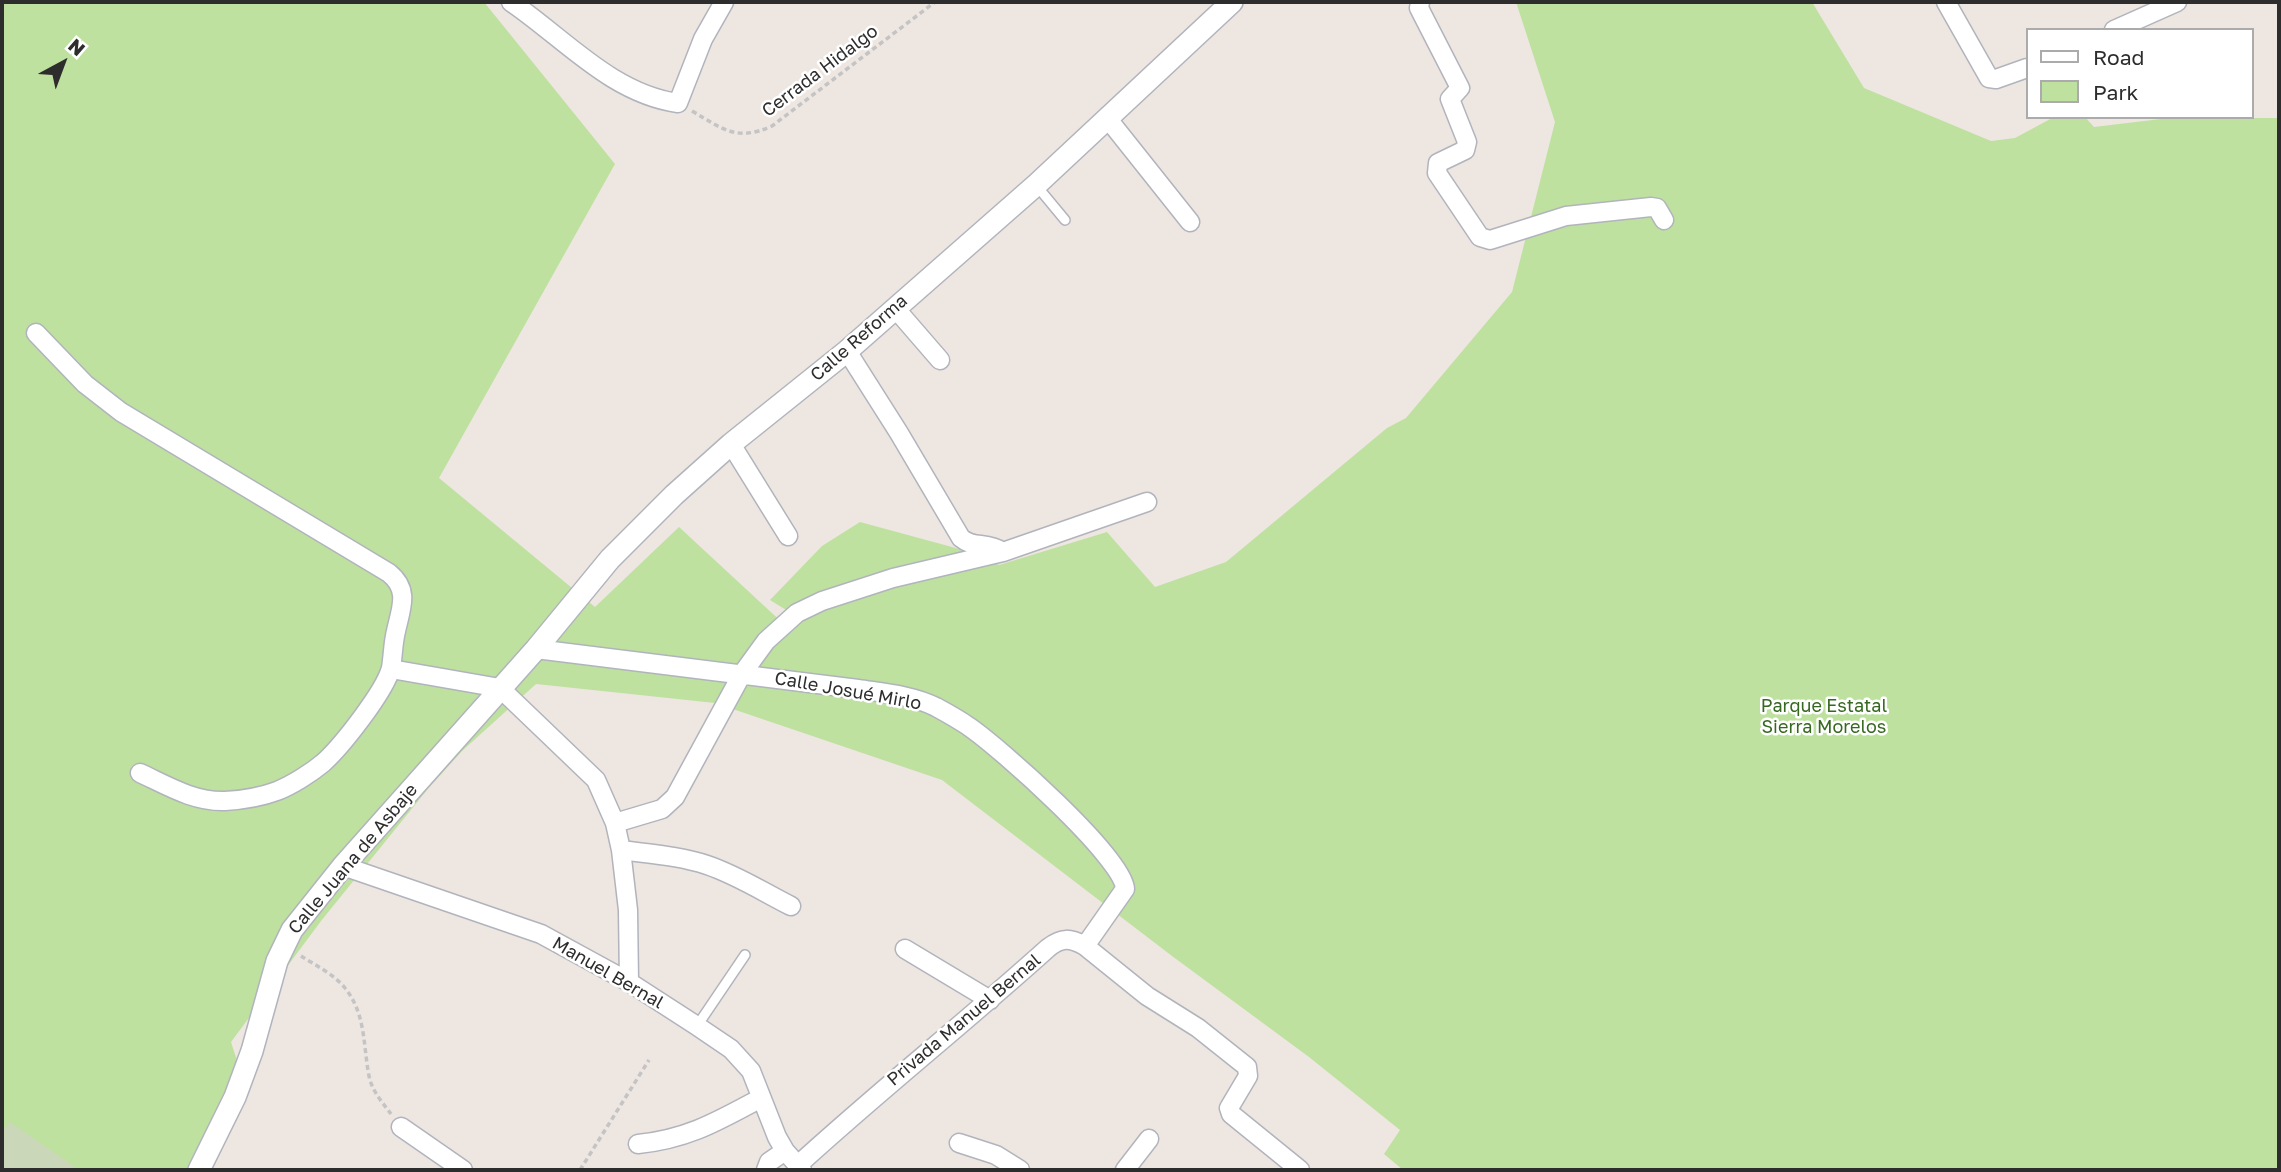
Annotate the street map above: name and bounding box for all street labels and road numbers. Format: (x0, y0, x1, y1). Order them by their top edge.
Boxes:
street label: Cerrada Hidalgo (758, 20, 882, 122)
street label: Calle Reforma (806, 290, 912, 386)
street label: Calle Josué Mirlo (773, 667, 923, 715)
street label: Calle Juana de Asbaje (284, 779, 422, 939)
street label: Manuel Bernal (549, 932, 667, 1014)
street label: Privada Manuel Bernal (883, 949, 1045, 1091)

